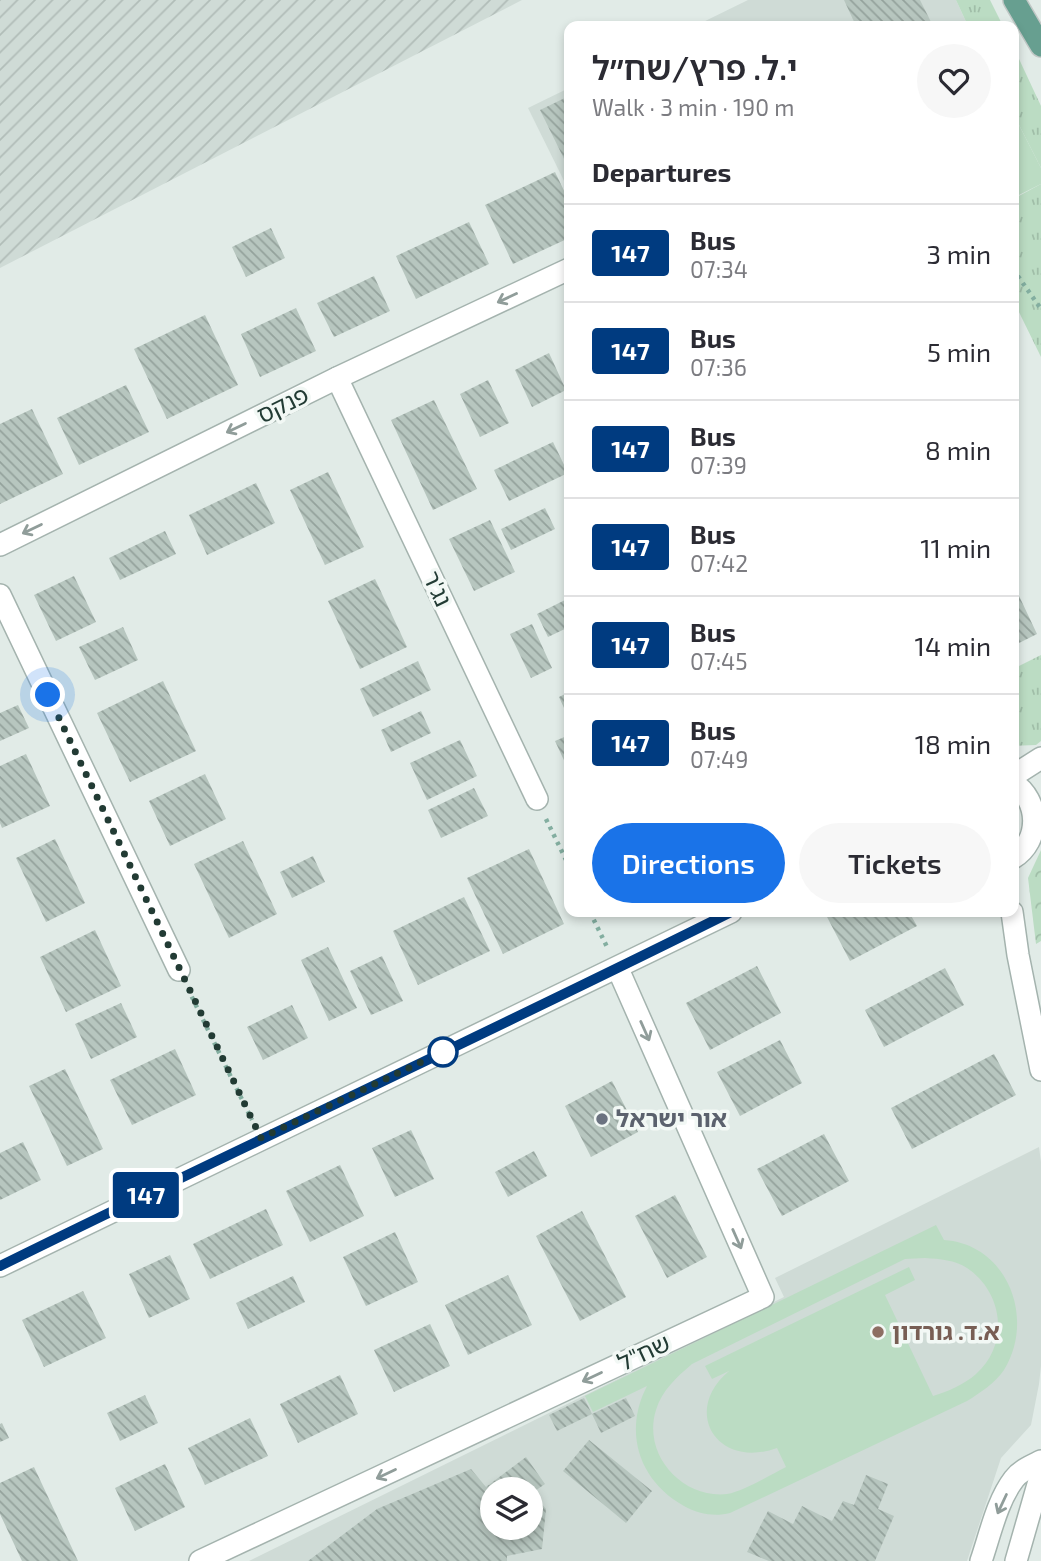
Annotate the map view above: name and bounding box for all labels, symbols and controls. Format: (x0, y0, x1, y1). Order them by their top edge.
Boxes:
button: heart (917, 44, 991, 118)
text: י.ל. פרץ/שח״ל (592, 47, 798, 87)
text: Walk · 3 min · 190 m (592, 93, 794, 121)
text: Departures (592, 156, 731, 187)
text: Bus (690, 224, 736, 255)
text: 147 (611, 238, 650, 267)
text: 3 min (926, 238, 991, 269)
text: 07:34 (690, 255, 748, 283)
one-way arrow (497, 292, 518, 305)
text: Bus (690, 322, 736, 353)
text: 147 (611, 336, 650, 365)
text: 5 min (927, 336, 991, 367)
text: 07:36 (690, 353, 747, 381)
street label: פנקס (252, 379, 313, 429)
text: Bus (690, 420, 736, 451)
one-way arrow (226, 422, 247, 436)
text: 147 (611, 434, 650, 463)
text: 8 min (925, 434, 991, 465)
text: 07:39 (690, 451, 747, 479)
text: Bus (690, 518, 736, 549)
one-way arrow (22, 523, 43, 536)
text: 147 (611, 532, 650, 561)
text: 11 min (920, 532, 991, 563)
text: 07:42 (690, 549, 748, 577)
street label: נג'ר (418, 566, 459, 611)
text: Bus (690, 616, 736, 647)
text: 147 (611, 630, 650, 659)
text: 14 min (915, 630, 991, 661)
text: 07:45 (690, 647, 748, 675)
your location (30, 677, 65, 712)
text: Bus (690, 714, 736, 745)
text: 147 (611, 728, 650, 757)
text: 18 min (915, 728, 991, 759)
text: 07:49 (690, 745, 748, 773)
button: Directions (592, 823, 785, 903)
button: Tickets (799, 823, 991, 903)
one-way arrow (639, 1020, 652, 1041)
unlabelled marker (428, 1037, 458, 1067)
place label: אור ישראל (616, 1103, 727, 1132)
marker: אור ישראל (594, 1111, 610, 1127)
line badge: 147 (106, 1172, 186, 1218)
text: 147 (127, 1180, 165, 1209)
one-way arrow (731, 1228, 744, 1249)
place label: א.ד. גורדון (892, 1316, 1000, 1345)
marker: א.ד. גורדון (870, 1324, 886, 1340)
street label: שח"ל (613, 1327, 674, 1376)
one-way arrow (582, 1371, 603, 1384)
one-way arrow (376, 1467, 397, 1481)
map controls (480, 1477, 543, 1540)
button: layers (480, 1477, 543, 1540)
one-way arrow (995, 1493, 1008, 1514)

